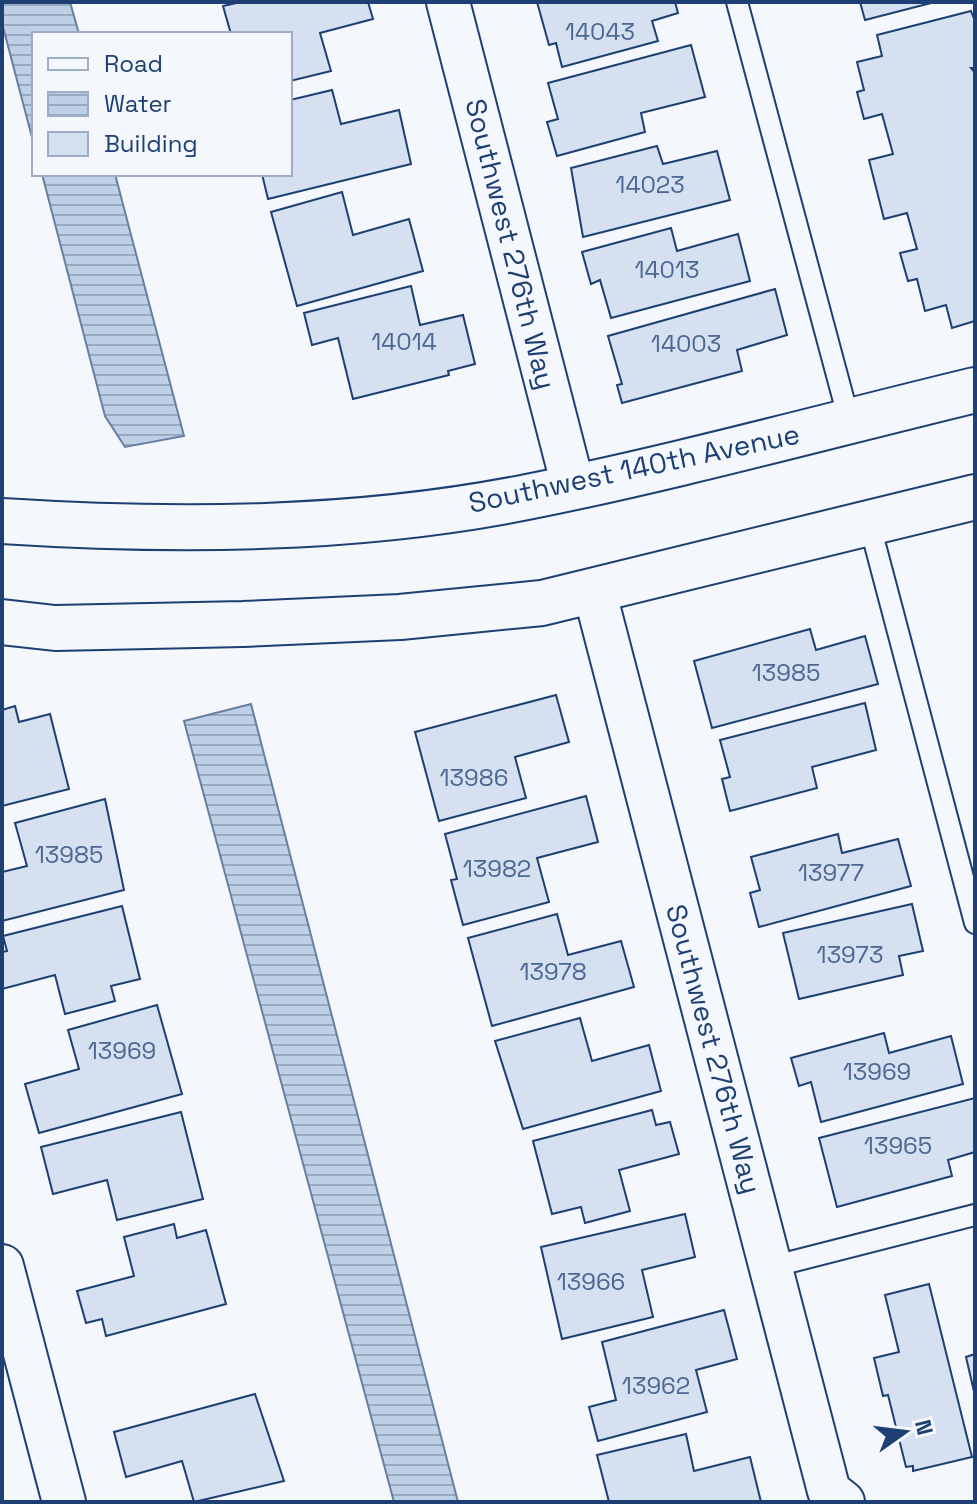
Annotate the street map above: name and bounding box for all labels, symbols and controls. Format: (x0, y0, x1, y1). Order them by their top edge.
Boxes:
house number: 14043 (565, 16, 635, 47)
legend (32, 32, 292, 176)
text: Road (104, 48, 163, 79)
text: Water (104, 88, 172, 119)
street label: Southwest 276th Way (457, 95, 565, 393)
text: Building (104, 128, 198, 159)
house number: 14023 (615, 169, 685, 200)
house number: 14013 (635, 254, 699, 285)
house number: 14014 (371, 326, 437, 357)
house number: 14003 (651, 328, 721, 359)
street label: Southwest 140th Avenue (465, 415, 803, 521)
house number: 13985 (752, 657, 820, 688)
house number: 13986 (440, 762, 508, 793)
house number: 13985 (35, 839, 103, 870)
house number: 13982 (463, 853, 531, 884)
house number: 13977 (798, 857, 864, 888)
street label: Southwest 276th Way (658, 900, 770, 1198)
house number: 13973 (817, 939, 883, 970)
house number: 13978 (519, 956, 587, 987)
house number: 13969 (88, 1035, 156, 1066)
house number: 13969 (843, 1056, 911, 1087)
house number: 13965 (864, 1130, 932, 1161)
house number: 13966 (557, 1266, 625, 1297)
house number: 13962 (622, 1370, 690, 1401)
north arrow (865, 1392, 945, 1472)
text: N (909, 1417, 940, 1438)

